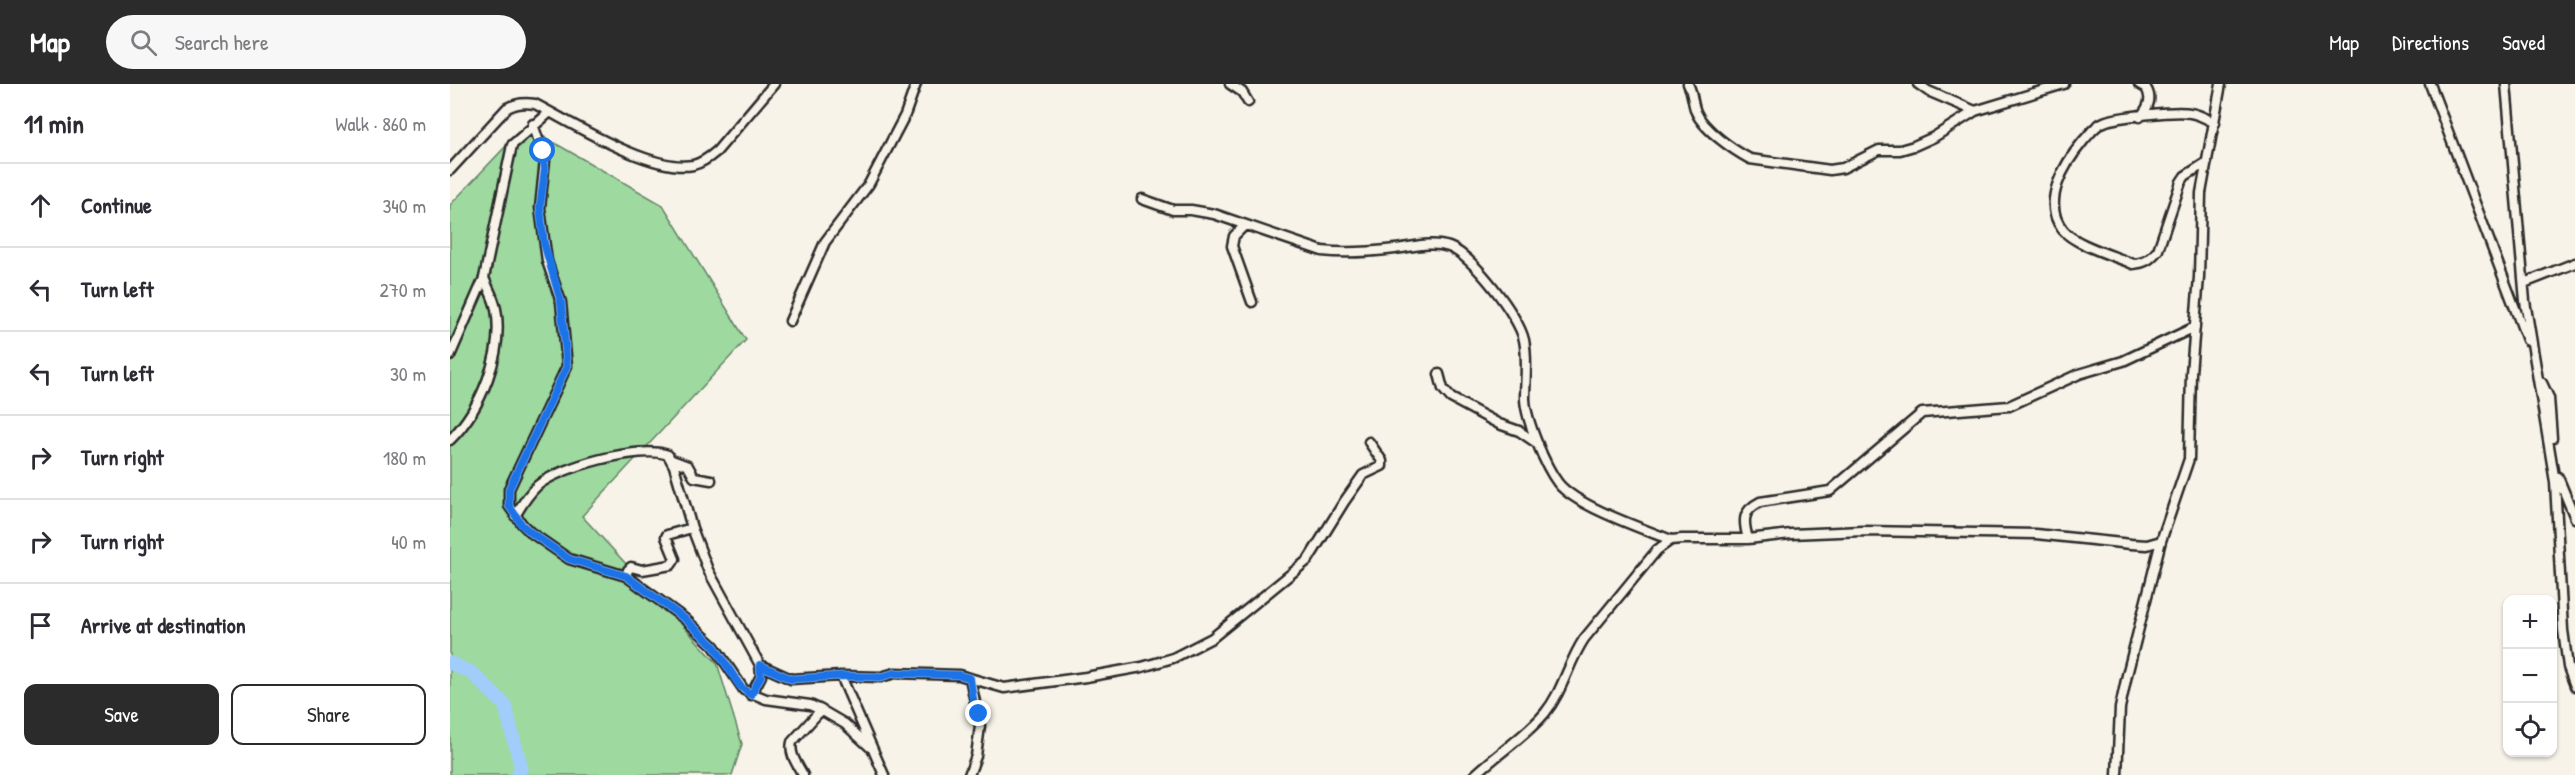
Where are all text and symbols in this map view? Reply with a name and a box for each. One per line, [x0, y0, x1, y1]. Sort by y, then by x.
search box [106, 15, 526, 69]
text: Map [30, 23, 70, 61]
icon: search [127, 26, 160, 59]
text: Search here [175, 27, 269, 57]
text: Map [2329, 28, 2359, 57]
text: Directions [2392, 28, 2469, 57]
text: Saved [2502, 28, 2545, 57]
text: 11 min [24, 106, 84, 141]
text: Walk · 860 m [335, 110, 426, 137]
route start [529, 137, 555, 163]
icon: ahead [24, 189, 57, 222]
text: Continue [81, 190, 152, 220]
text: 340 m [382, 192, 426, 219]
icon: left [24, 273, 57, 306]
text: Turn left [81, 274, 154, 304]
text: 270 m [380, 276, 426, 303]
icon: left [24, 357, 57, 390]
text: Turn left [81, 358, 154, 388]
text: 30 m [390, 360, 426, 387]
icon: right [24, 441, 57, 474]
text: Turn right [81, 442, 164, 472]
text: 180 m [383, 444, 426, 471]
icon: right [24, 525, 57, 558]
text: Turn right [81, 526, 164, 556]
text: 40 m [391, 528, 426, 555]
map controls [2503, 595, 2557, 757]
button: + [2503, 595, 2557, 649]
icon: arrive [24, 609, 57, 642]
text: Arrive at destination [81, 610, 246, 640]
button: − [2503, 649, 2557, 703]
button: Save [24, 684, 219, 745]
button: Share [231, 684, 426, 745]
route end [965, 700, 991, 726]
button: locate [2503, 703, 2557, 757]

